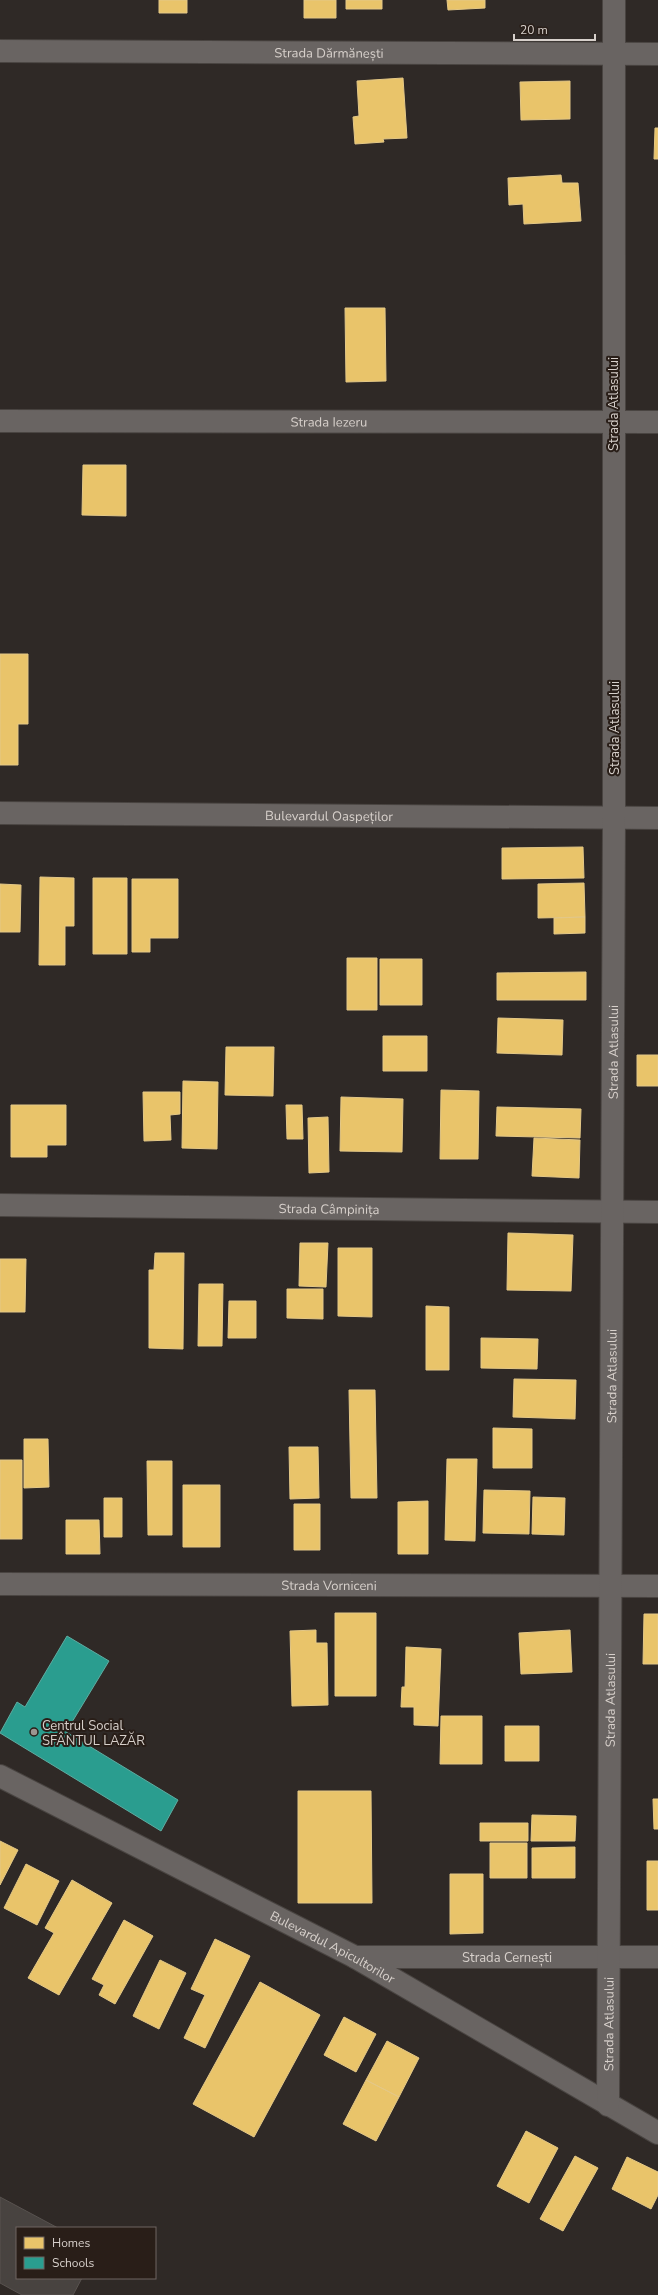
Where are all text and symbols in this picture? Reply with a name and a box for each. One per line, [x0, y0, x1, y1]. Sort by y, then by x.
scale bar [514, 16, 595, 42]
text: 20 m [520, 22, 548, 38]
street label: Strada Dărmănești [274, 44, 384, 63]
street label: Strada Atlasului [605, 357, 623, 451]
street label: Strada Iezeru [291, 413, 367, 432]
street label: Strada Atlasului [606, 681, 624, 775]
street label: Bulevardul Oaspeților [265, 807, 393, 826]
street label: Strada Atlasului [605, 1005, 623, 1099]
street label: Strada Câmpinița [278, 1200, 380, 1219]
street label: Strada Atlasului [603, 1329, 622, 1423]
street label: Strada Vorniceni [281, 1577, 377, 1595]
street label: Strada Atlasului [602, 1653, 620, 1747]
place label: Centrul Social SFÂNTUL LAZĂR [42, 1717, 145, 1750]
marker: Centrul Social SFÂNTUL LAZĂR [29, 1727, 39, 1737]
street label: Bulevardul Apicultorilor [267, 1907, 398, 1988]
street label: Strada Cernești [462, 1949, 552, 1967]
street label: Strada Atlasului [600, 1977, 619, 2071]
legend [16, 2227, 156, 2279]
text: Homes [52, 2235, 90, 2251]
text: Schools [52, 2255, 95, 2271]

